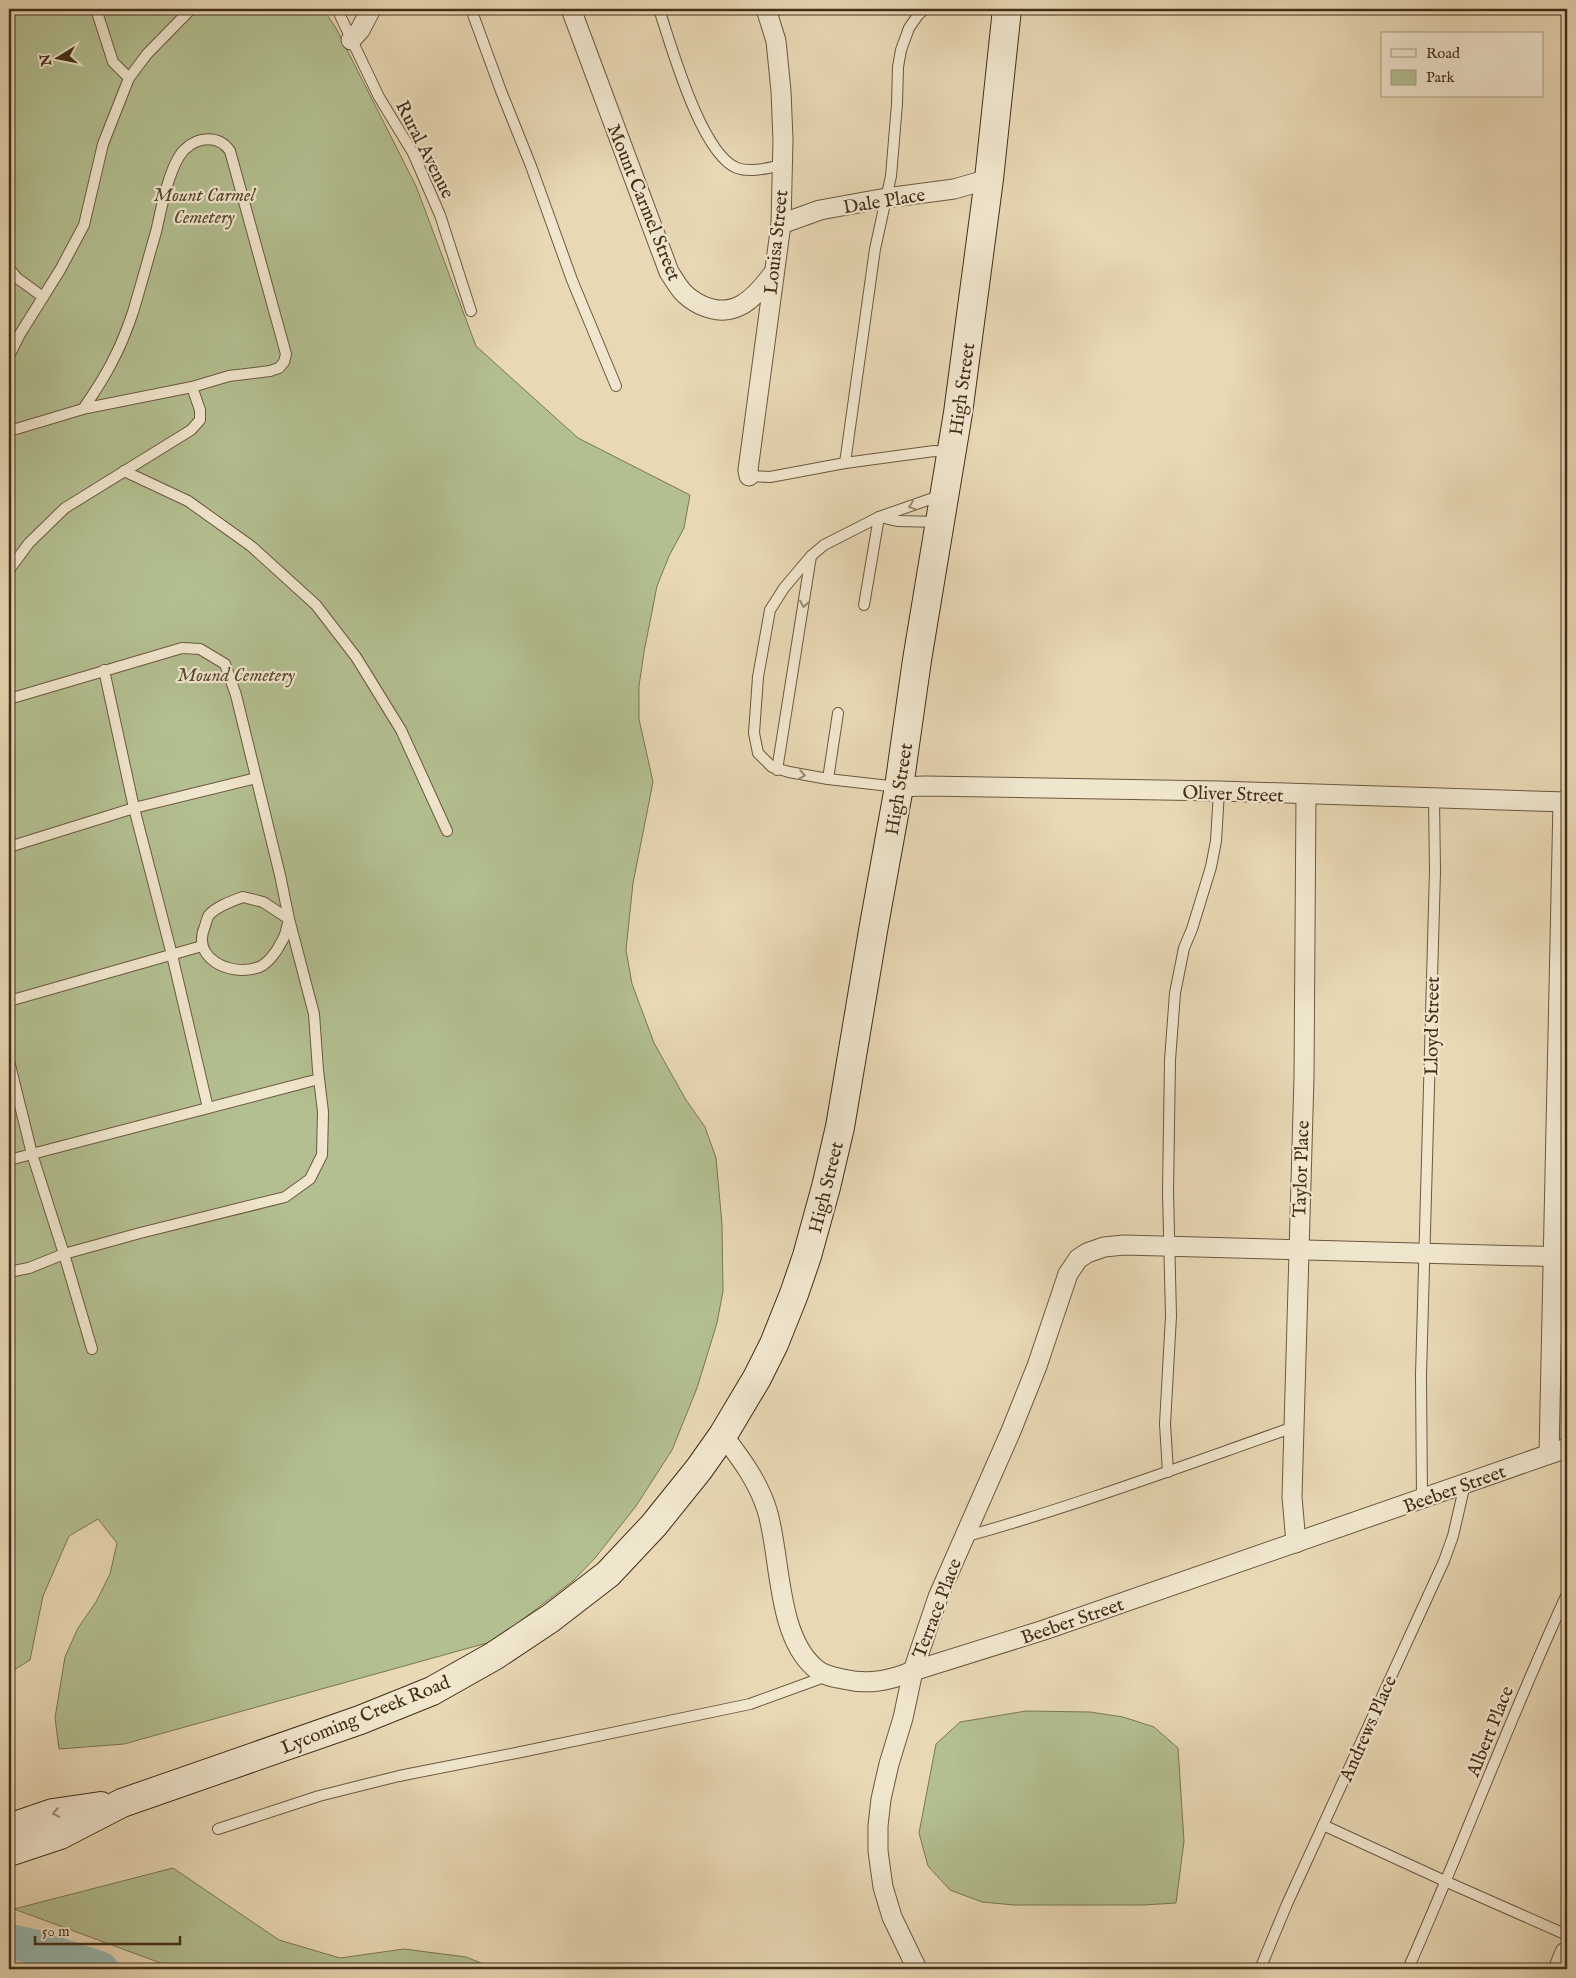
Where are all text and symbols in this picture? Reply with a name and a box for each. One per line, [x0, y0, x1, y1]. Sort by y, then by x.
north arrow [32, 32, 82, 82]
legend [1381, 32, 1544, 98]
text: Road [1426, 44, 1461, 63]
text: N [36, 53, 56, 69]
text: Park [1426, 68, 1456, 87]
street label: Rural Avenue [389, 97, 459, 203]
street label: Mount Carmel Street [601, 121, 686, 285]
park label: Mount Carmel Cemetery [153, 184, 256, 230]
street label: Dale Place [842, 184, 927, 220]
street label: Louisa Street [760, 188, 794, 296]
street label: High Street [945, 341, 981, 437]
one-way arrow [908, 500, 917, 510]
one-way arrow [799, 600, 809, 608]
park label: Mound Cemetery [177, 664, 296, 688]
street label: High Street [881, 741, 919, 837]
one-way arrow [798, 769, 807, 779]
street label: Oliver Street [1182, 781, 1284, 809]
street label: Lloyd Street [1420, 976, 1446, 1076]
street label: Taylor Place [1288, 1120, 1316, 1218]
street label: High Street [804, 1139, 850, 1236]
street label: Beeber Street [1400, 1460, 1510, 1519]
street label: Terrace Place [908, 1555, 968, 1662]
street label: Beeber Street [1018, 1593, 1128, 1651]
street label: Lycoming Creek Road [278, 1671, 455, 1761]
street label: Andrews Place [1334, 1672, 1403, 1786]
street label: Albert Place [1461, 1683, 1520, 1782]
one-way arrow [52, 1807, 61, 1818]
scale bar [35, 1913, 180, 1945]
text: 50 m [42, 1922, 70, 1941]

